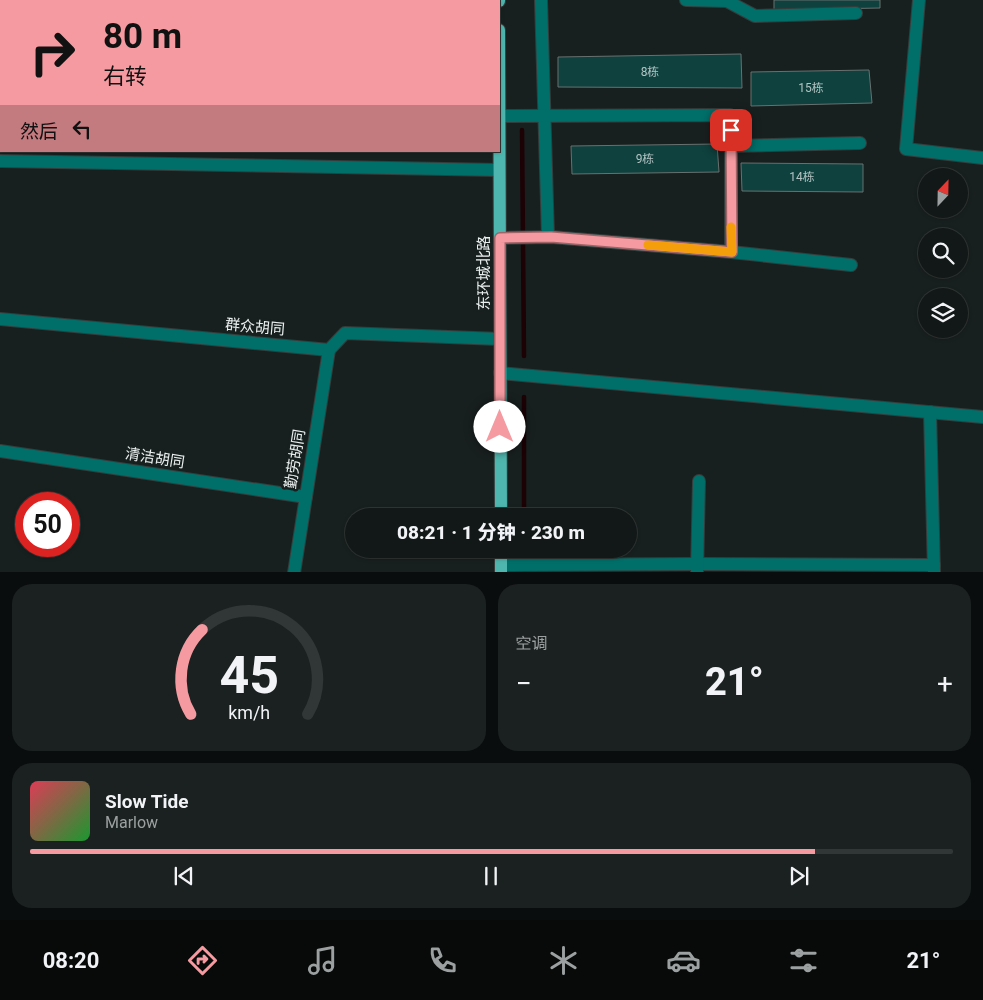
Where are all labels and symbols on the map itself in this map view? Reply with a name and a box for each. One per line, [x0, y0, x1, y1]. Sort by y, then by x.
house number: 8栋 [641, 65, 659, 79]
house number: 15栋 [798, 81, 824, 95]
pin [710, 109, 752, 151]
house number: 9栋 [636, 152, 654, 166]
north arrow [918, 168, 968, 218]
house number: 14栋 [789, 170, 815, 184]
street label: 东环城北路 [475, 235, 493, 311]
street label: 群众胡同 [224, 315, 286, 339]
position arrow [473, 400, 525, 452]
street label: 勤劳胡同 [281, 428, 309, 490]
street label: 清洁胡同 [124, 444, 186, 472]
speed limit sign: 50 [15, 492, 80, 557]

